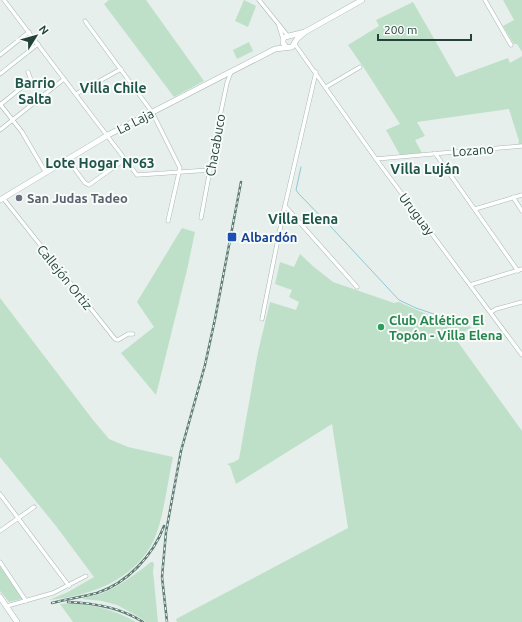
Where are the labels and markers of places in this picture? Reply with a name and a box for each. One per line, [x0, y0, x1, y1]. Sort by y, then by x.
place label: San Judas Tadeo [27, 191, 128, 205]
marker: San Judas Tadeo [14, 193, 24, 203]
place label: Albardón [241, 230, 297, 244]
marker: Albardón [226, 231, 238, 243]
place label: Club Atlético El Topón - Villa Elena [389, 313, 503, 342]
marker: Club Atlético El Topón - Villa Elena [376, 322, 386, 332]

